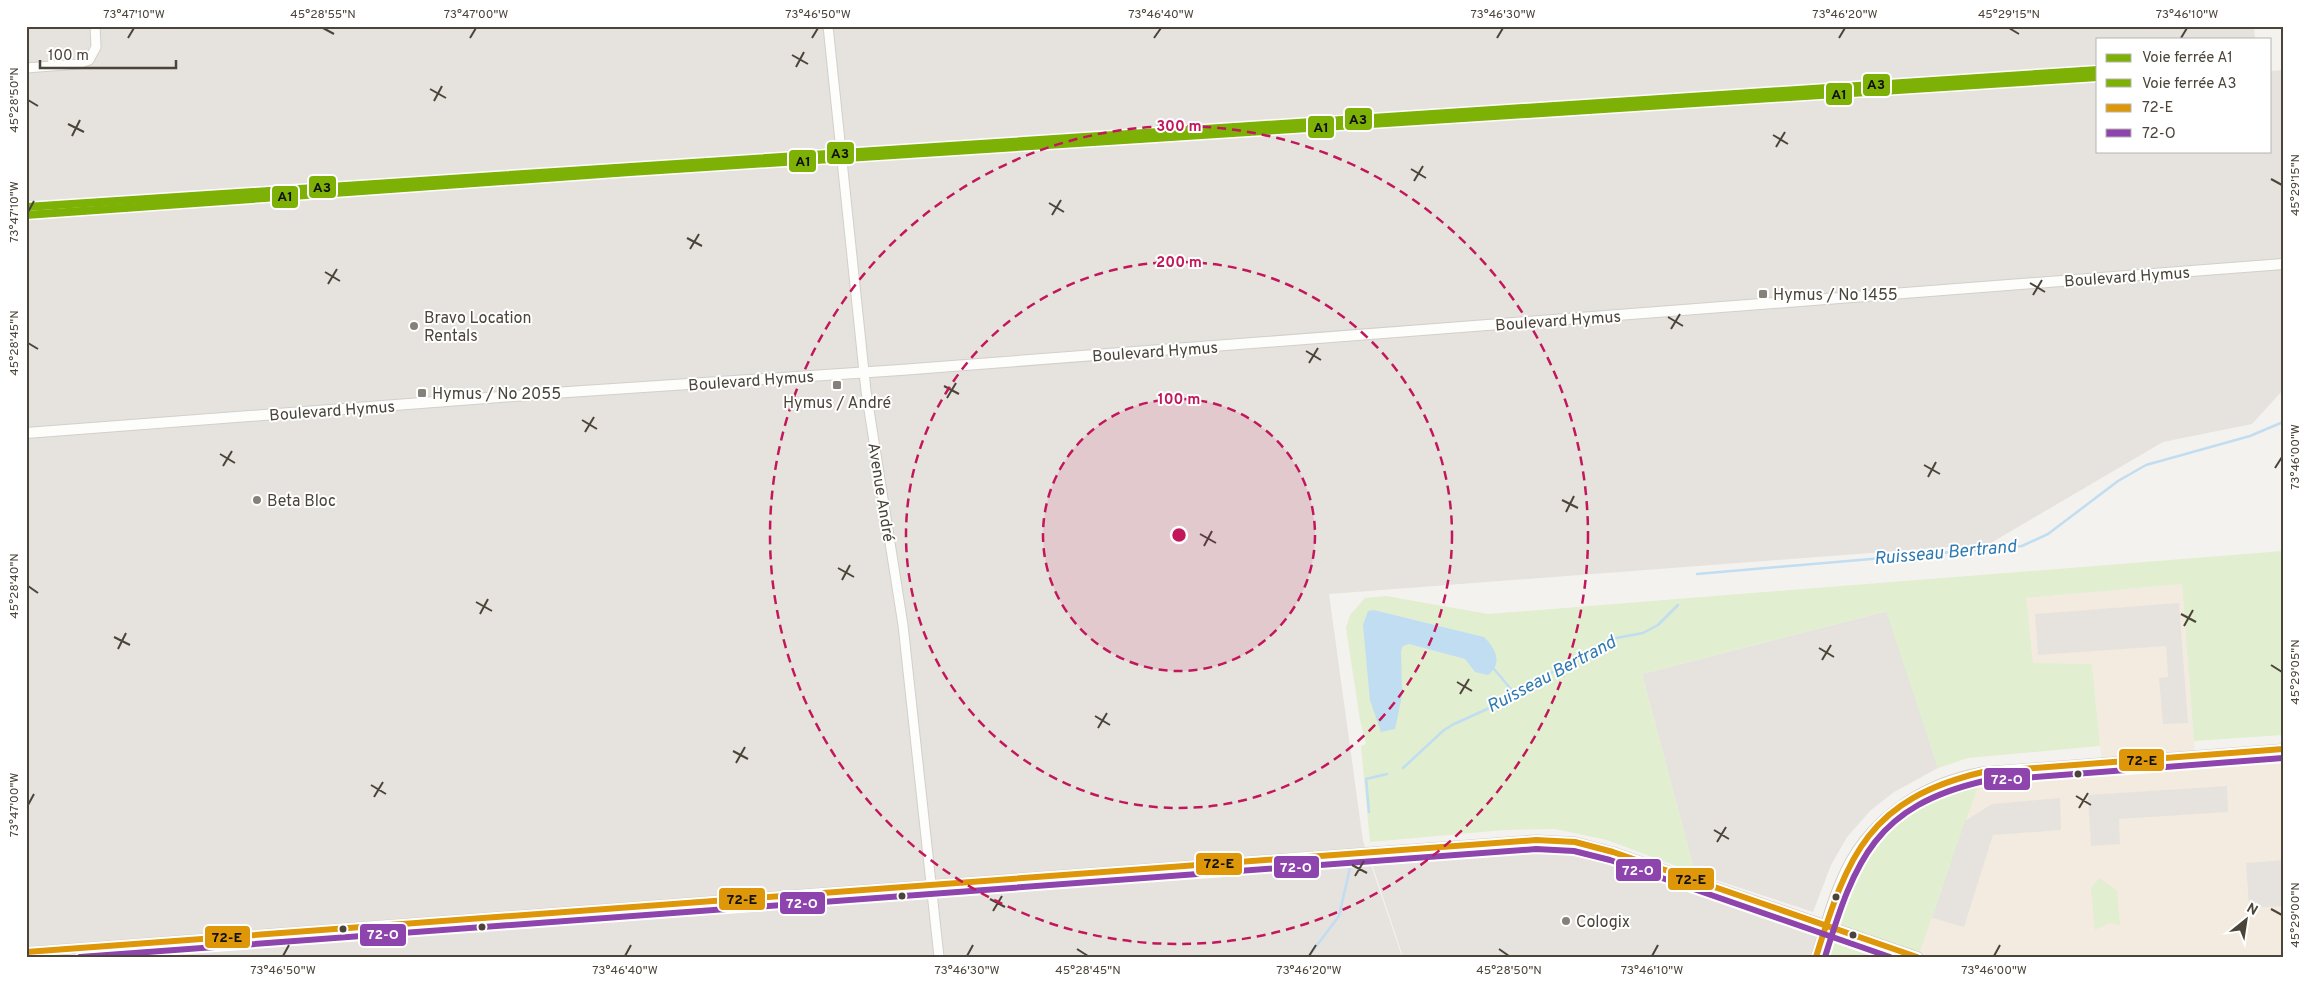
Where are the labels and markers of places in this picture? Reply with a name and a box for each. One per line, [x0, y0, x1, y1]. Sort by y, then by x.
place label: Hymus / No 1455 [1773, 286, 1898, 306]
marker: Hymus / No 1455 [1757, 288, 1769, 300]
place label: Bravo Location Rentals [424, 309, 531, 347]
marker: Bravo Location Rentals [408, 320, 420, 332]
marker: Hymus / André [831, 379, 843, 391]
place label: Hymus / No 2055 [432, 385, 561, 405]
marker: Hymus / No 2055 [416, 387, 428, 399]
place label: Hymus / André [783, 394, 891, 414]
place label: Beta Bloc [267, 492, 336, 512]
marker: Beta Bloc [251, 494, 263, 506]
centre of rings [1170, 526, 1188, 544]
unlabelled marker [2073, 769, 2083, 779]
unlabelled marker [897, 891, 907, 901]
unlabelled marker [1831, 892, 1841, 902]
place label: Cologix [1576, 913, 1630, 933]
marker: Cologix [1560, 915, 1572, 927]
unlabelled marker [477, 922, 487, 932]
unlabelled marker [338, 924, 348, 934]
unlabelled marker [1848, 930, 1858, 940]

